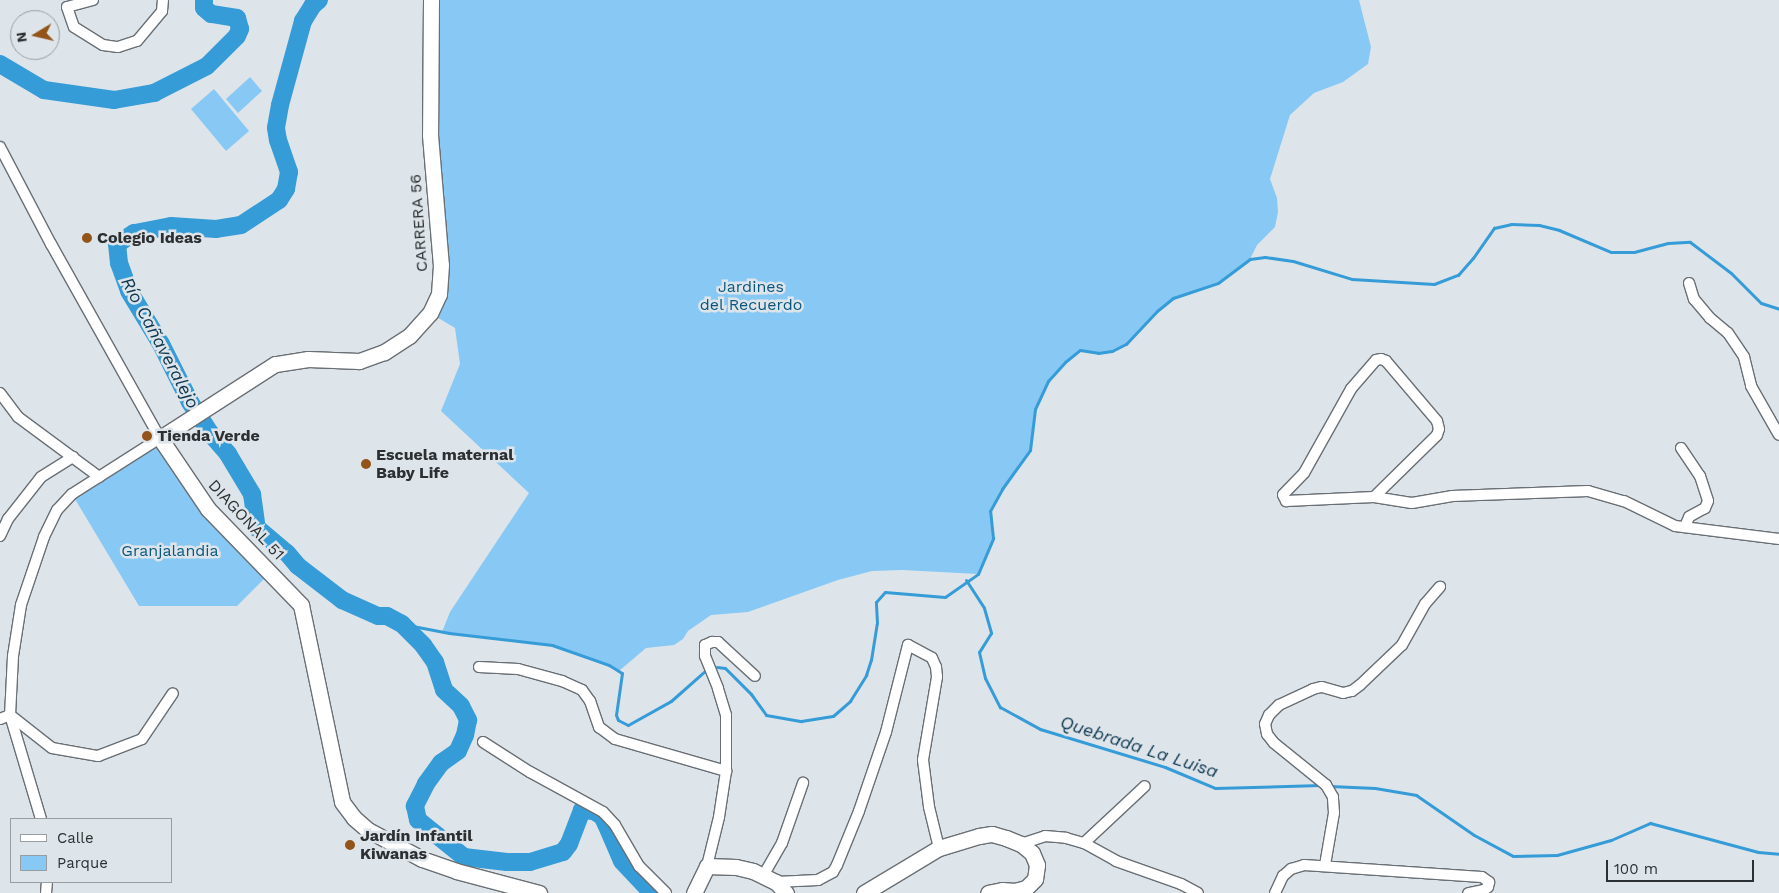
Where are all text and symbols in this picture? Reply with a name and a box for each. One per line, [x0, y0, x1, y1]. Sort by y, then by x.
north arrow [10, 10, 60, 60]
text: N [12, 31, 30, 44]
street label: CARRERA 56 [406, 173, 432, 273]
place label: Colegio Ideas [97, 228, 202, 248]
marker: Colegio Ideas [81, 232, 93, 244]
water label: Río Cañaveralejo [116, 273, 204, 413]
park label: Jardines del Recuerdo [699, 277, 803, 315]
place label: Tienda Verde [157, 426, 260, 446]
marker: Tienda Verde [141, 430, 153, 442]
place label: Escuela maternal Baby Life [376, 445, 514, 483]
marker: Escuela maternal Baby Life [360, 458, 372, 470]
street label: DIAGONAL 51 [204, 476, 288, 564]
park label: Granjalandia [121, 541, 219, 561]
water label: Quebrada La Luisa [1057, 711, 1221, 783]
legend [10, 818, 172, 883]
place label: Jardín Infantil Kiwanas [360, 826, 472, 864]
text: Calle [57, 829, 94, 847]
marker: Jardín Infantil Kiwanas [344, 839, 356, 851]
scale bar [1609, 850, 1756, 882]
text: Parque [57, 854, 108, 872]
text: 100 m [1614, 860, 1658, 878]

